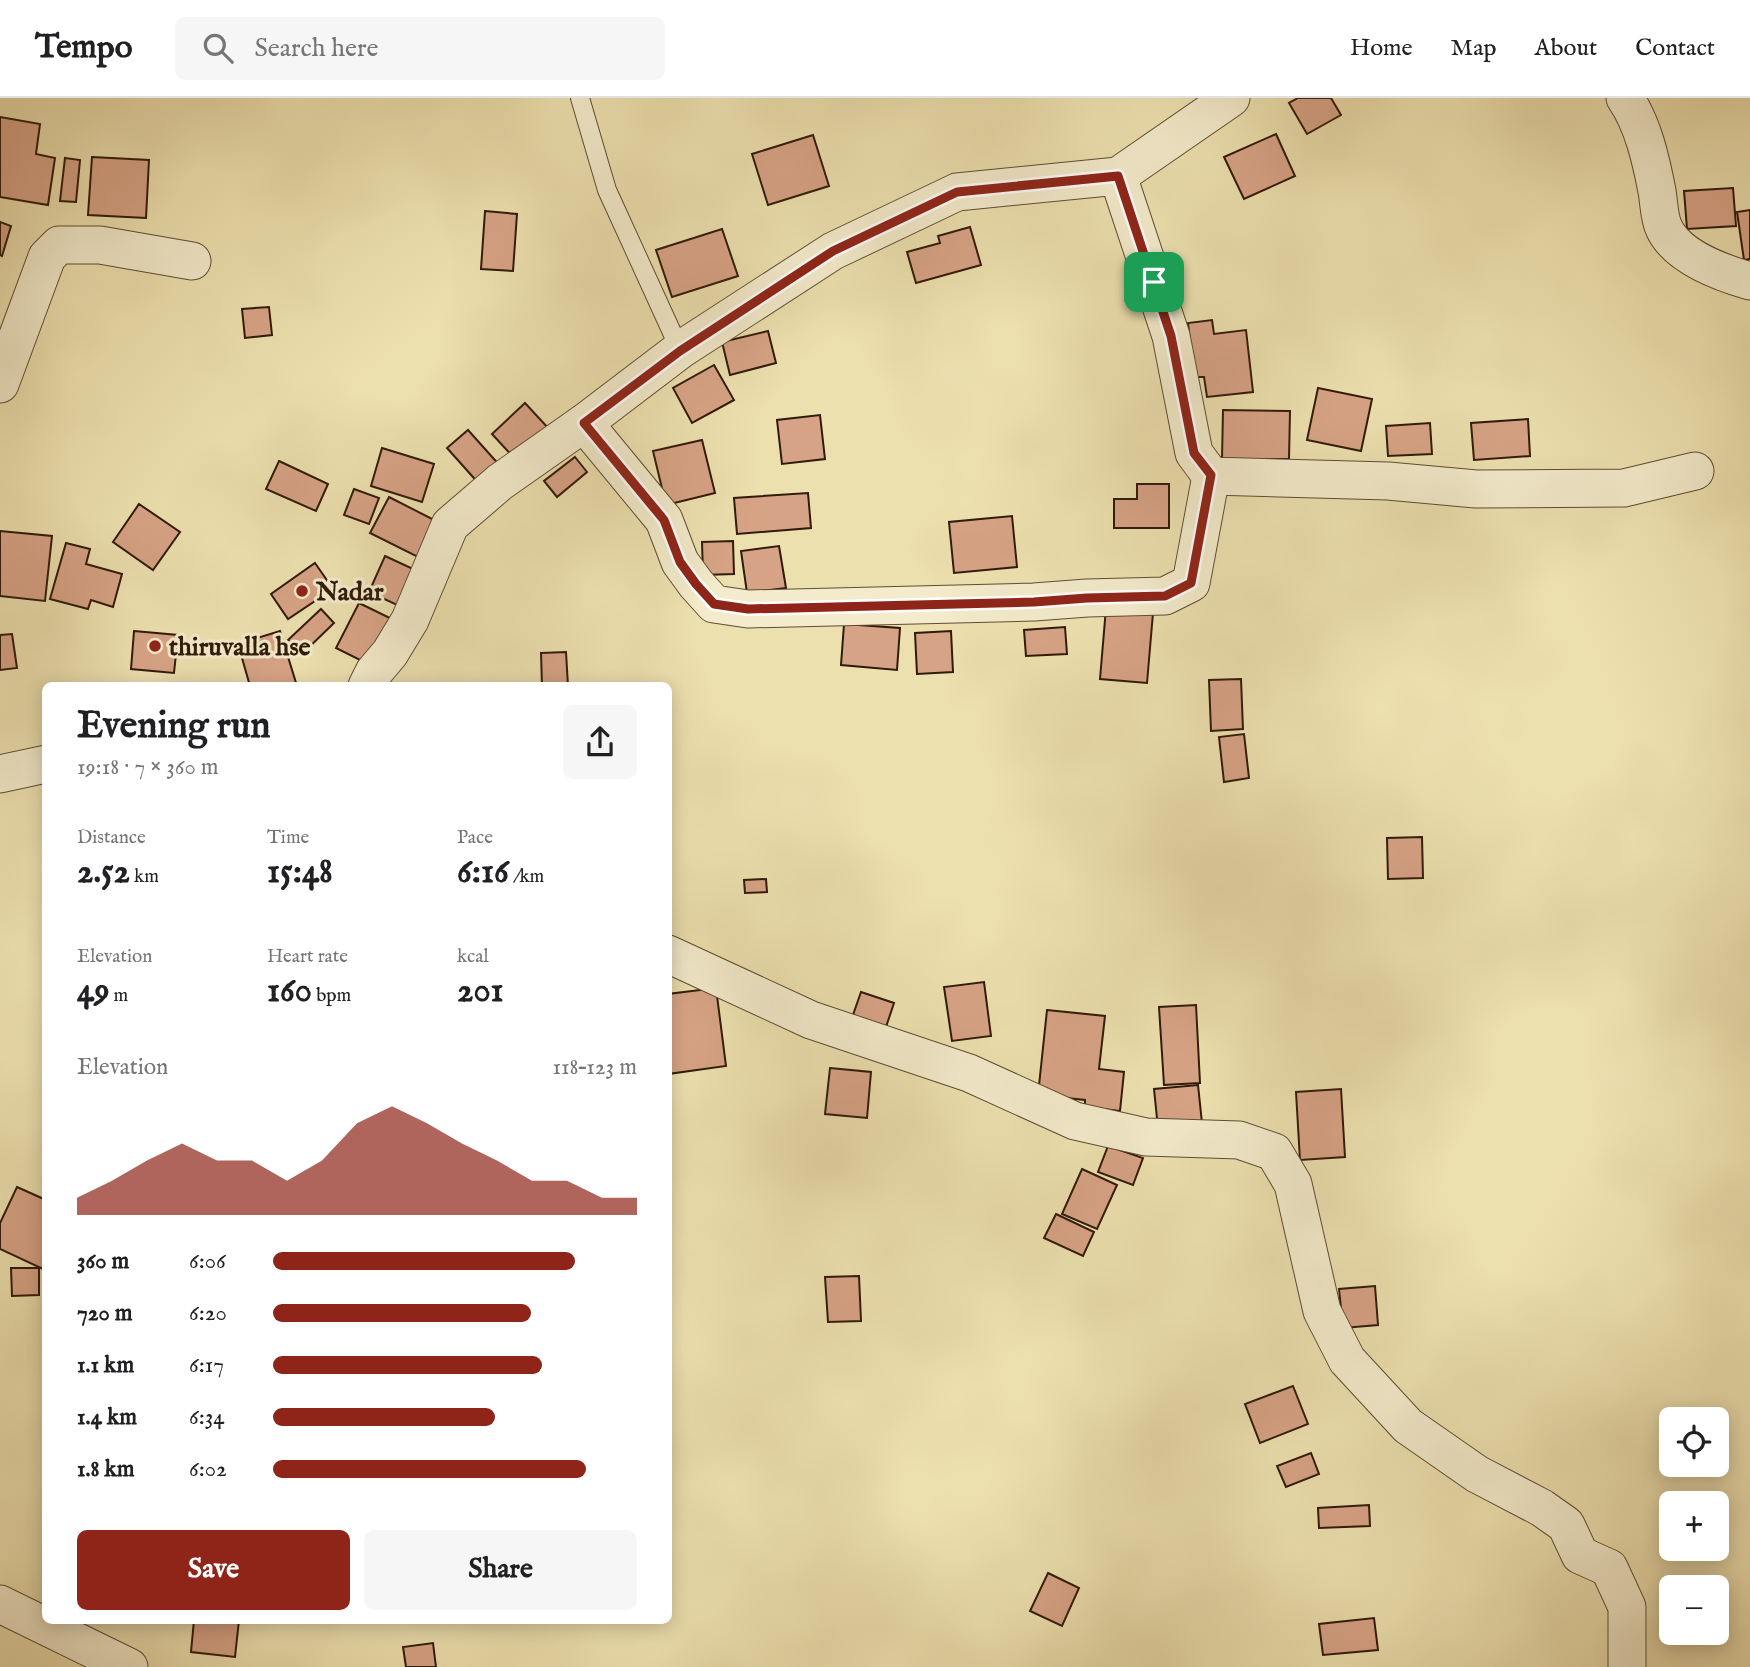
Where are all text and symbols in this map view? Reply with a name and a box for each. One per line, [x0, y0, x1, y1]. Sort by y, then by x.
search box [175, 17, 665, 80]
text: Tempo [35, 27, 133, 69]
icon: search [199, 29, 237, 67]
text: Search here [255, 32, 378, 65]
text: Home [1350, 33, 1413, 64]
text: Map [1451, 33, 1497, 64]
text: About [1535, 33, 1597, 64]
text: Contact [1635, 33, 1715, 64]
pin [1124, 252, 1184, 312]
icon: arrive [1135, 263, 1173, 301]
place label: Nadar [315, 576, 384, 609]
marker: Nadar [294, 583, 310, 599]
place label: thiruvalla hse [169, 631, 311, 664]
marker: thiruvalla hse [147, 638, 163, 654]
text: Evening run [77, 703, 271, 751]
button: share [563, 705, 637, 779]
text: 19:18 · 7 × 360 m [77, 753, 219, 782]
text: Distance [77, 826, 146, 850]
text: Time [267, 826, 309, 850]
text: Pace [457, 826, 493, 850]
text: 2.52 [77, 850, 130, 895]
text: 15:48 [267, 850, 333, 895]
text: 6:16 [457, 850, 509, 895]
text: km [130, 865, 159, 889]
text: /km [509, 865, 544, 889]
text: Elevation [77, 945, 152, 969]
text: Heart rate [267, 945, 348, 969]
text: kcal [457, 945, 489, 969]
text: 49 [77, 969, 109, 1014]
text: 160 [267, 969, 312, 1014]
text: 201 [457, 969, 503, 1014]
text: m [109, 984, 128, 1008]
text: bpm [312, 984, 351, 1008]
text: Elevation [77, 1053, 168, 1082]
text: 118–123 m [552, 1053, 637, 1082]
text: 360 m [77, 1247, 129, 1276]
text: 6:06 [189, 1247, 226, 1276]
text: 720 m [77, 1299, 133, 1328]
text: 6:20 [189, 1299, 227, 1328]
text: 1.1 km [77, 1351, 134, 1380]
text: 6:17 [189, 1351, 224, 1380]
text: 1.4 km [77, 1403, 137, 1432]
text: 6:34 [189, 1403, 225, 1432]
map controls [1659, 1407, 1729, 1645]
button: locate [1659, 1407, 1729, 1477]
text: 1.8 km [77, 1455, 135, 1484]
text: 6:02 [189, 1455, 227, 1484]
button: + [1659, 1491, 1729, 1561]
button: Save [77, 1530, 350, 1610]
button: Share [364, 1530, 637, 1610]
button: − [1659, 1575, 1729, 1645]

